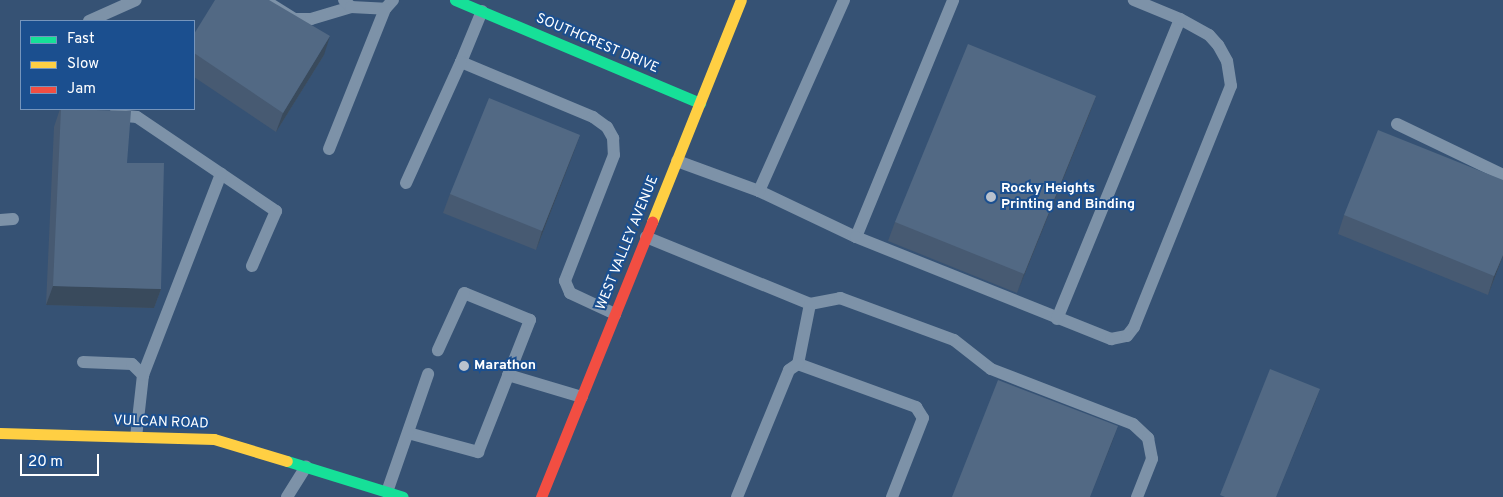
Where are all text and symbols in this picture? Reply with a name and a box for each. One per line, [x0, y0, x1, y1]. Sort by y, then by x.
street label: SOUTHCREST DRIVE [533, 10, 661, 78]
legend [20, 20, 195, 110]
text: Fast [67, 30, 95, 49]
text: Slow [67, 55, 99, 74]
text: Jam [67, 80, 96, 99]
street label: WEST VALLEY AVENUE [593, 172, 663, 314]
place label: Rocky Heights Printing and Binding [1001, 181, 1135, 213]
marker: Rocky Heights Printing and Binding [985, 191, 997, 203]
place label: Marathon [474, 358, 536, 374]
marker: Marathon [458, 360, 470, 372]
street label: VULCAN ROAD [113, 413, 209, 433]
scale bar [22, 444, 101, 476]
text: 20 m [28, 453, 63, 472]

